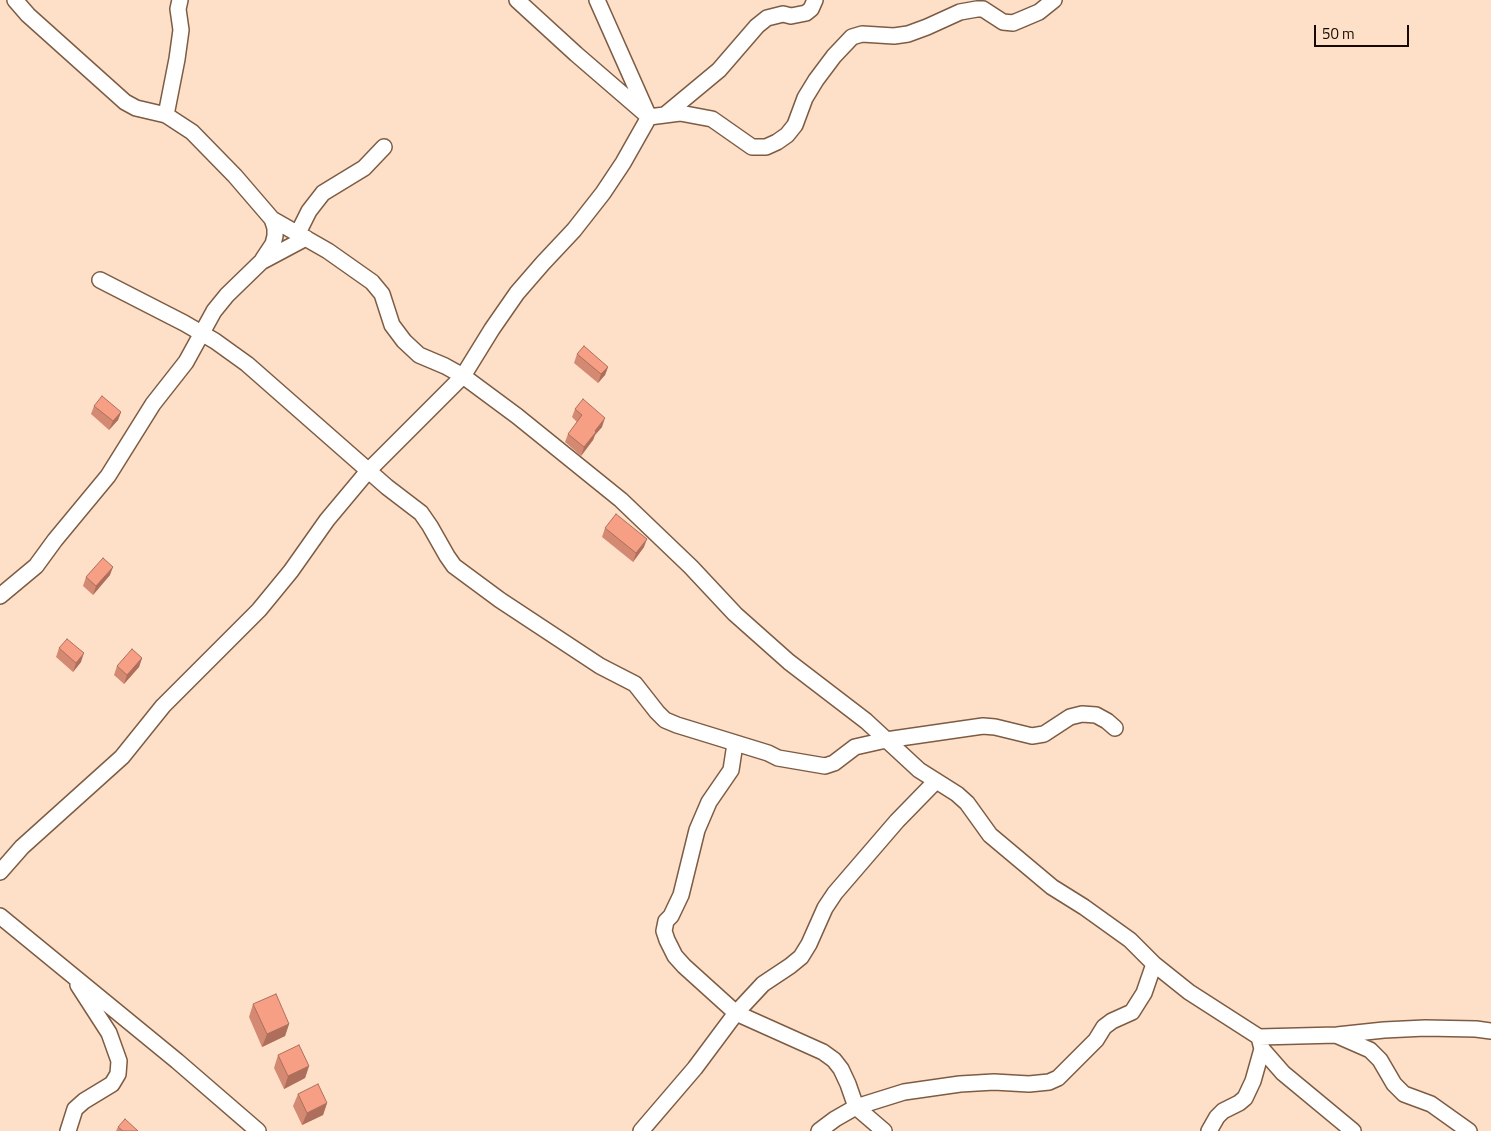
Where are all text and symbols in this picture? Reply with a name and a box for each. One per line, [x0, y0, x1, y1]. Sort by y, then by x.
scale bar [1316, 15, 1411, 47]
text: 50 m [1322, 22, 1355, 45]

